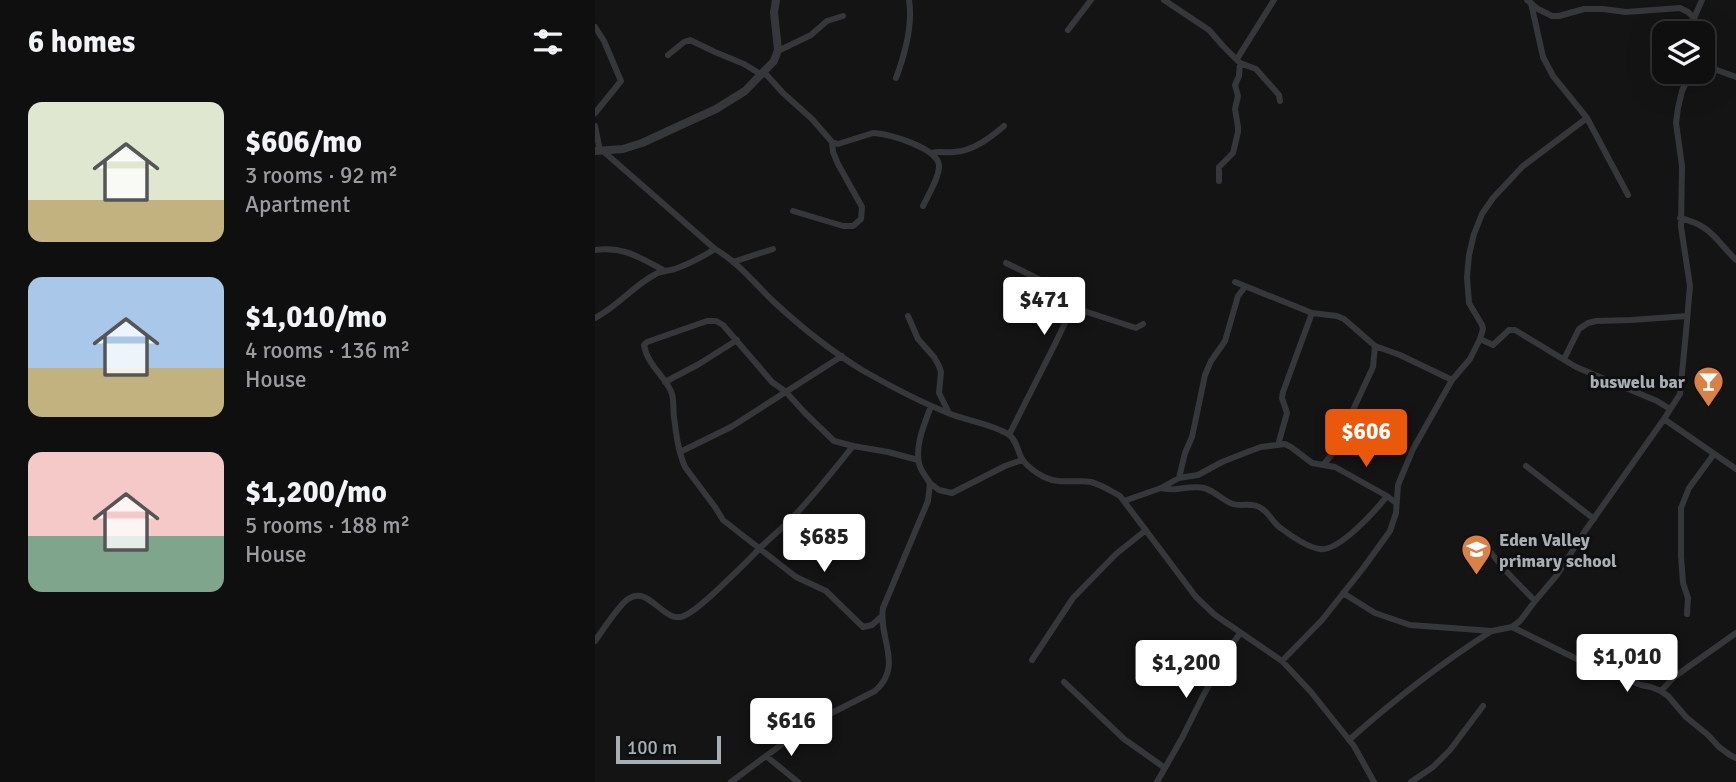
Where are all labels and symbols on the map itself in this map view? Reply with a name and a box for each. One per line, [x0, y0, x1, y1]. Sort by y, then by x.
pin: $471 [1003, 278, 1085, 337]
bar icon: buswelu bar [1691, 365, 1725, 409]
place label: buswelu bar [1590, 371, 1686, 393]
pin: $606 [1325, 410, 1407, 469]
pin: $685 [783, 514, 865, 574]
place label: Eden Valley primary school [1499, 529, 1617, 572]
school or university icon: Eden Valley primary school [1459, 533, 1493, 577]
pin: $1,010 [1570, 634, 1684, 694]
pin: $1,200 [1129, 640, 1243, 700]
pin: $616 [750, 698, 832, 758]
scale bar [616, 733, 721, 765]

